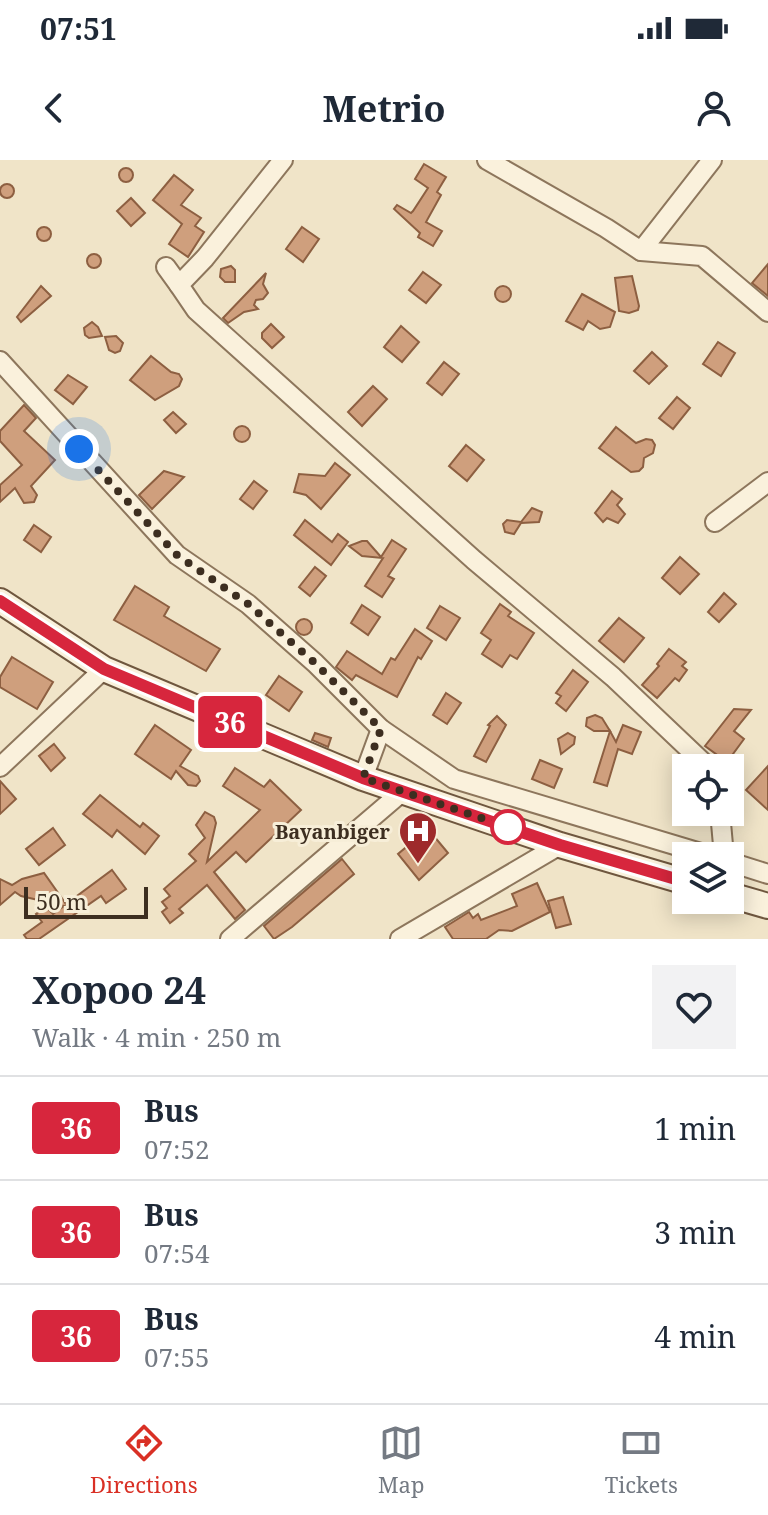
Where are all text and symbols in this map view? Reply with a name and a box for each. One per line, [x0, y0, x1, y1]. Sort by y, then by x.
text: 07:51 [40, 8, 117, 49]
text: Metrio [322, 84, 446, 133]
icon: back [32, 86, 76, 130]
icon: person [692, 86, 736, 130]
your location [59, 429, 99, 469]
line badge: 36 [194, 696, 266, 748]
text: 36 [214, 703, 246, 741]
map controls [672, 754, 744, 914]
button: locate [672, 754, 744, 826]
hospital icon: Bayanbiger [397, 810, 439, 865]
unlabelled marker [491, 810, 525, 844]
place label: Bayanbiger [275, 818, 391, 845]
button: layers [672, 842, 744, 914]
scale bar [24, 883, 148, 919]
text: 50 m [36, 886, 87, 916]
text: Хороо 24 [32, 963, 206, 1015]
button: heart [652, 965, 736, 1049]
text: Walk · 4 min · 250 m [32, 1019, 281, 1055]
text: Bus [144, 1090, 199, 1131]
text: 1 min [654, 1108, 736, 1149]
text: 36 [60, 1109, 92, 1147]
text: 07:52 [144, 1131, 210, 1167]
text: Bus [144, 1194, 199, 1235]
text: 3 min [654, 1212, 736, 1253]
text: 36 [60, 1213, 92, 1251]
text: 07:54 [144, 1235, 210, 1271]
text: Bus [144, 1298, 199, 1339]
text: 4 min [654, 1316, 736, 1357]
text: 36 [60, 1317, 92, 1355]
text: 07:55 [144, 1339, 210, 1375]
tab: Directions [90, 1421, 198, 1499]
tab: Map [378, 1421, 424, 1499]
tab: Tickets [605, 1421, 678, 1499]

